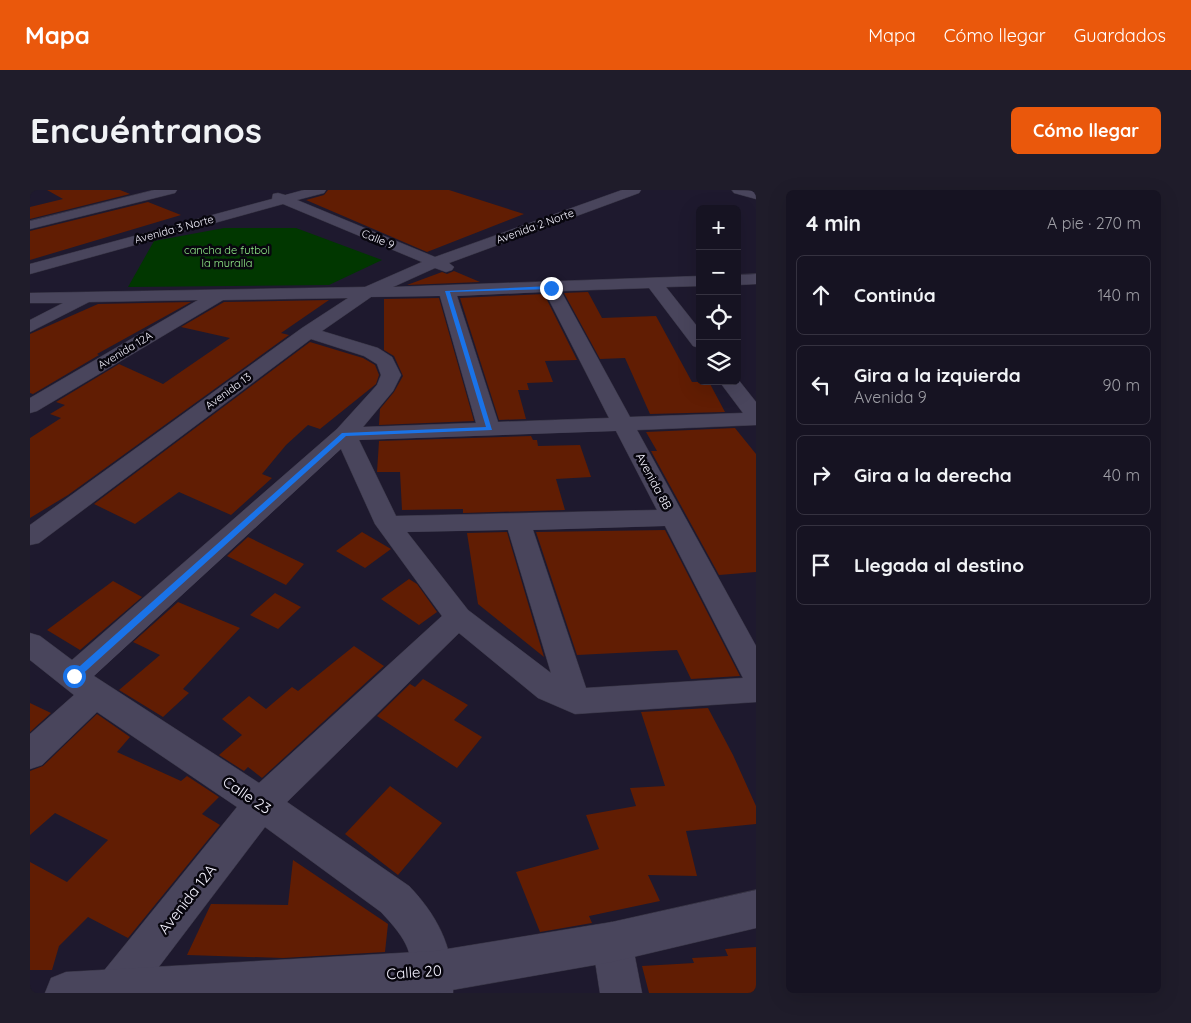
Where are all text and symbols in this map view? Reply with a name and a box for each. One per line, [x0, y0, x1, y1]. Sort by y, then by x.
text: Mapa [25, 20, 90, 50]
text: Mapa [868, 24, 916, 47]
text: Cómo llegar [944, 24, 1046, 47]
text: Guardados [1074, 24, 1166, 47]
button: Cómo llegar [1011, 107, 1161, 154]
text: Encuéntranos [30, 108, 262, 152]
street label: Avenida 2 Norte [494, 205, 576, 247]
map controls [696, 205, 741, 385]
button: + [696, 205, 741, 250]
text: 4 min [806, 210, 861, 236]
street label: Avenida 3 Norte [133, 212, 215, 246]
text: A pie · 270 m [1047, 213, 1141, 233]
street label: Calle 9 [360, 226, 396, 252]
park label: cancha de futbol la muralla [184, 243, 270, 270]
button: − [696, 250, 741, 295]
route end [540, 277, 563, 300]
icon: ahead [807, 281, 835, 309]
text: Continúa [854, 283, 936, 307]
text: 140 m [1097, 285, 1140, 305]
button: locate [696, 295, 741, 340]
street label: Avenida 12A [95, 328, 155, 372]
button: layers [696, 340, 741, 385]
text: Gira a la izquierda [854, 363, 1021, 387]
street label: Avenida 13 [202, 369, 254, 412]
icon: left [807, 371, 835, 399]
text: 90 m [1103, 375, 1140, 395]
text: Avenida 9 [854, 387, 927, 407]
street label: Avenida 8B [633, 450, 675, 512]
icon: right [807, 461, 835, 489]
text: Gira a la derecha [854, 463, 1012, 487]
text: 40 m [1103, 465, 1140, 485]
icon: arrive [807, 551, 835, 579]
text: Llegada al destino [854, 553, 1024, 577]
route start [63, 665, 86, 688]
street label: Calle 23 [219, 772, 275, 818]
street label: Avenida 12A [154, 860, 220, 938]
street label: Calle 20 [386, 961, 442, 983]

